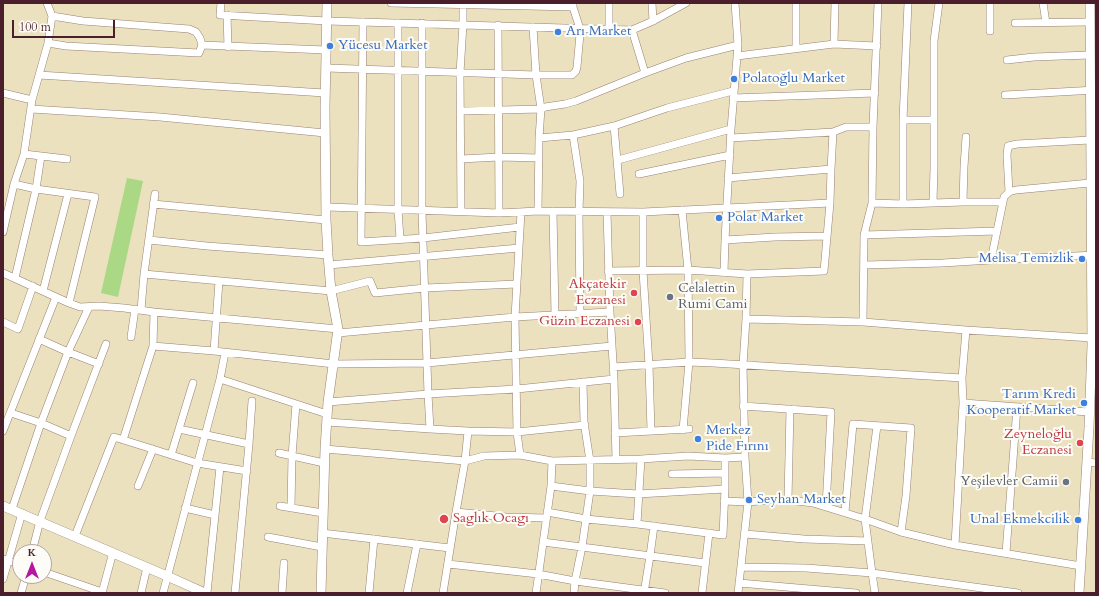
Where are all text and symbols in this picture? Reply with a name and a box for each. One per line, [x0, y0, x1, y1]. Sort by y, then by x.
scale bar [14, 12, 117, 38]
text: 100 m [19, 19, 51, 35]
place label: Arı Market [566, 24, 631, 40]
marker: Arı Market [553, 27, 563, 37]
place label: Yücesu Market [338, 38, 428, 54]
marker: Yücesu Market [325, 41, 335, 51]
place label: Polatoğlu Market [742, 71, 845, 87]
marker: Polatoğlu Market [729, 74, 739, 84]
place label: Polat Market [727, 210, 803, 226]
marker: Polat Market [714, 213, 724, 223]
place label: Melisa Temizlik [979, 251, 1074, 267]
marker: Melisa Temizlik [1077, 254, 1087, 264]
place label: Akçatekir Eczanesi [569, 277, 626, 310]
place label: Celalettin Rumi Cami [678, 281, 747, 314]
marker: Akçatekir Eczanesi [629, 288, 639, 298]
marker: Celalettin Rumi Cami [665, 292, 675, 302]
place label: Güzin Eczanesi [539, 314, 630, 330]
marker: Güzin Eczanesi [633, 317, 643, 327]
place label: Tarım Kredi Kooperatif Market [966, 387, 1076, 420]
marker: Tarım Kredi Kooperatif Market [1079, 398, 1089, 408]
place label: Merkez Pide Fırını [706, 423, 769, 456]
place label: Zeyneloğlu Eczanesi [1004, 427, 1072, 460]
marker: Merkez Pide Fırını [693, 434, 703, 444]
marker: Zeyneloğlu Eczanesi [1075, 438, 1085, 448]
place label: Yeşilevler Camii [960, 474, 1058, 490]
marker: Yeşilevler Camii [1061, 477, 1071, 487]
place label: Seyhan Market [757, 492, 846, 508]
marker: Seyhan Market [744, 495, 754, 505]
place label: Saglık Ocagı [453, 511, 529, 527]
place label: Unal Ekmekcilik [970, 512, 1070, 528]
marker: Saglık Ocagı [438, 513, 450, 525]
marker: Unal Ekmekcilik [1073, 515, 1083, 525]
north arrow [12, 544, 52, 584]
text: K [28, 545, 36, 560]

